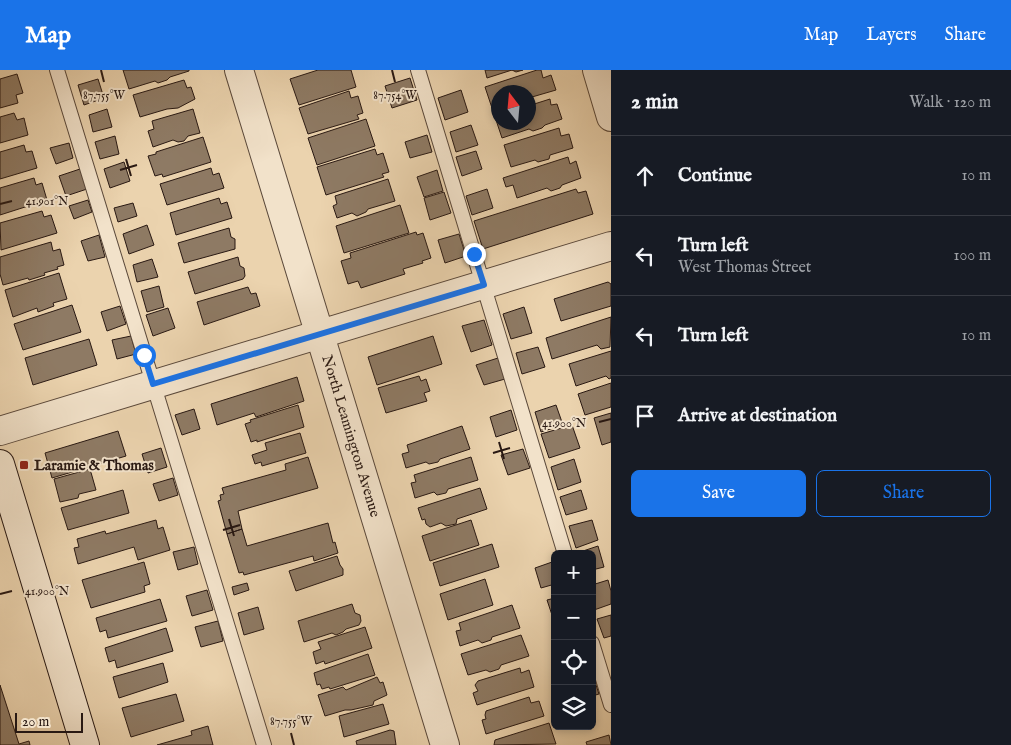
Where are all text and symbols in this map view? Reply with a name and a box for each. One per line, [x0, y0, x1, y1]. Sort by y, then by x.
text: Map [25, 20, 71, 51]
text: Map [804, 24, 838, 47]
text: Layers [866, 24, 917, 47]
text: Share [945, 24, 986, 47]
north arrow [491, 85, 536, 130]
text: 87.755°W [83, 88, 125, 103]
text: 87.754°W [373, 88, 417, 103]
text: 2 min [631, 89, 678, 116]
text: Walk · 120 m [909, 93, 991, 113]
icon: ahead [631, 162, 659, 190]
text: Continue [678, 164, 752, 188]
text: 10 m [961, 166, 991, 186]
text: 41.901°N [26, 194, 69, 209]
text: Turn left [678, 234, 749, 258]
icon: left [631, 242, 659, 270]
route end [463, 243, 486, 266]
text: 100 m [954, 246, 991, 266]
text: West Thomas Street [678, 258, 811, 278]
icon: left [631, 322, 659, 350]
text: Turn left [678, 324, 749, 348]
text: 10 m [961, 326, 991, 346]
route start [133, 344, 156, 367]
street label: North Leamington Avenue [317, 353, 385, 520]
icon: arrive [631, 402, 659, 430]
text: Arrive at destination [678, 404, 837, 428]
text: 41.900°N [542, 416, 587, 431]
place label: Laramie & Thomas [34, 456, 154, 475]
marker: Laramie & Thomas [18, 459, 30, 471]
button: Save [631, 470, 806, 517]
button: Share [816, 470, 991, 517]
map controls [551, 550, 596, 730]
button: + [551, 550, 596, 595]
text: 41.900°N [25, 584, 70, 599]
button: − [551, 595, 596, 640]
button: locate [551, 640, 596, 685]
button: layers [551, 685, 596, 730]
scale bar [15, 710, 82, 733]
text: 20 m [22, 713, 49, 731]
text: 87.755°W [270, 714, 312, 729]

